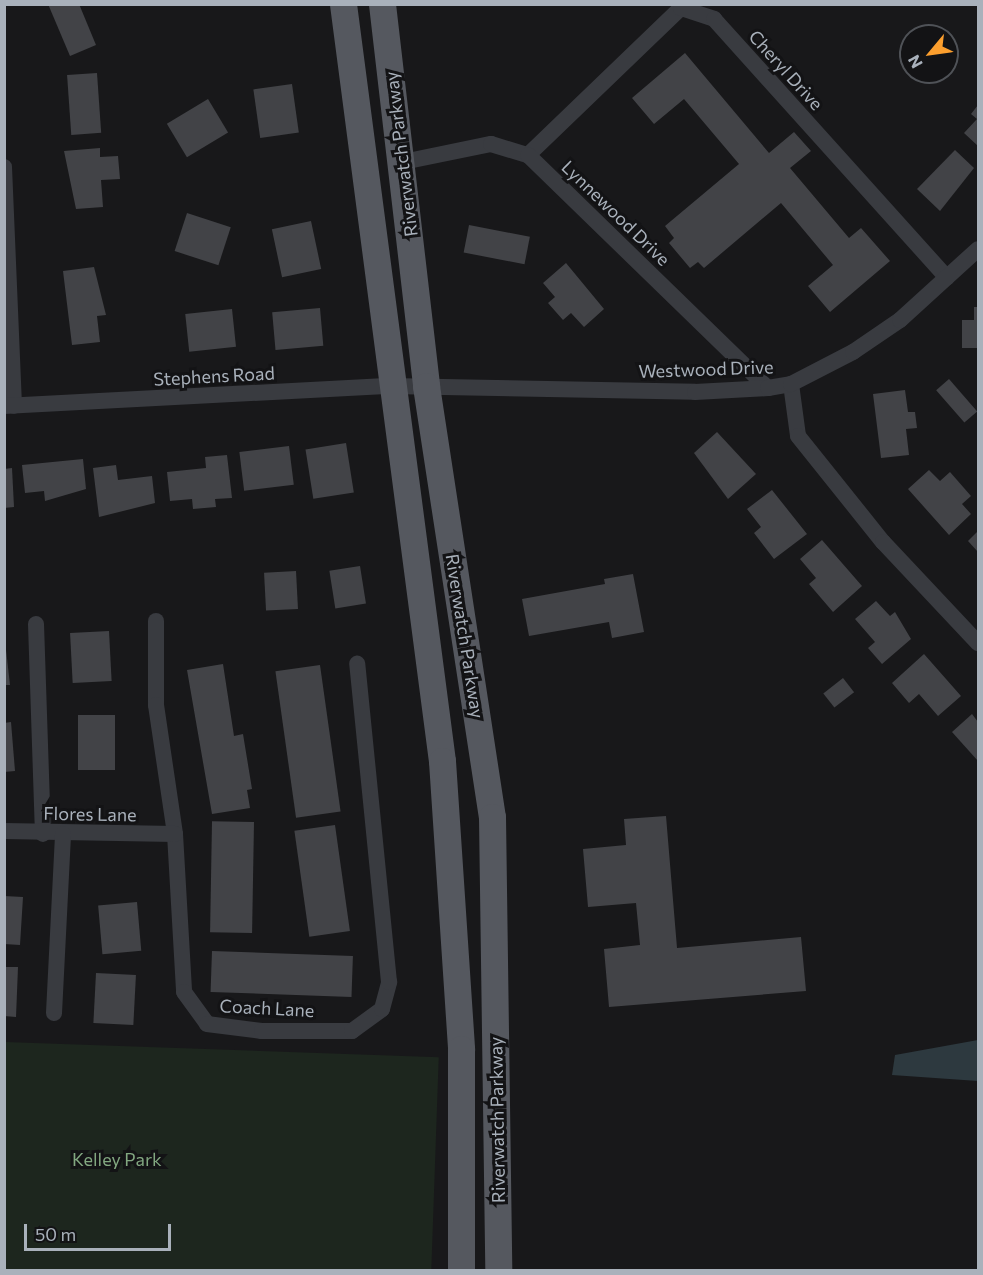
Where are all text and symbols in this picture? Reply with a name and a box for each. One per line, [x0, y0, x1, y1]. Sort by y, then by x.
north arrow [899, 24, 959, 84]
street label: Cheryl Drive [744, 26, 828, 114]
text: N [903, 52, 926, 72]
street label: Riverwatch Parkway [380, 70, 422, 238]
street label: Lynnewood Drive [557, 156, 675, 270]
street label: Westwood Drive [638, 356, 774, 382]
street label: Stephens Road [153, 362, 275, 390]
street label: Riverwatch Parkway [441, 552, 489, 720]
street label: Flores Lane [43, 802, 137, 826]
street label: Coach Lane [219, 995, 315, 1021]
street label: Riverwatch Parkway [485, 1037, 509, 1203]
park label: Kelley Park [72, 1148, 162, 1170]
scale bar [27, 1212, 174, 1250]
text: 50 m [35, 1223, 76, 1245]

